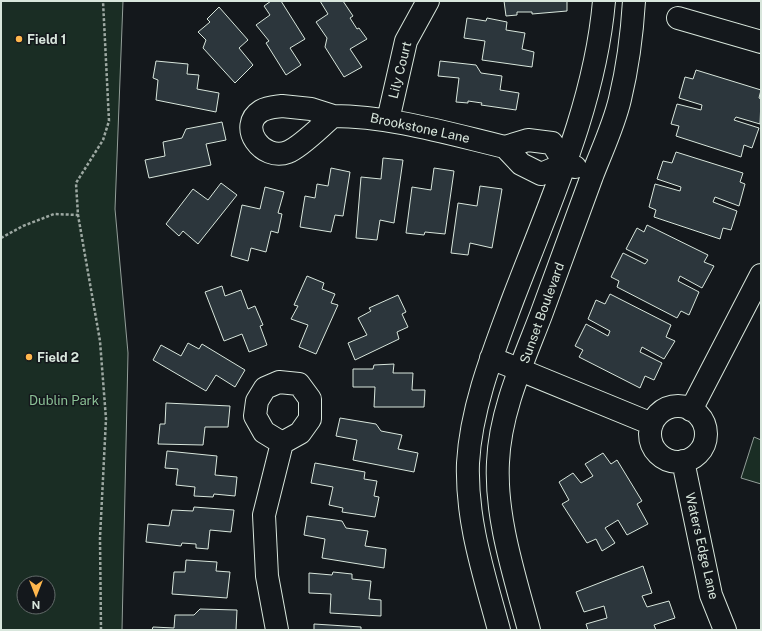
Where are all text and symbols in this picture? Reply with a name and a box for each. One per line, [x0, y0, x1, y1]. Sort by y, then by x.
place label: Field 1 [27, 32, 66, 47]
marker: Field 1 [14, 34, 24, 44]
street label: Lily Court [386, 40, 414, 100]
street label: Brookstone Lane [369, 110, 471, 146]
street label: Sunset Boulevard [517, 260, 567, 366]
place label: Field 2 [37, 350, 79, 365]
marker: Field 2 [24, 352, 34, 362]
park label: Dublin Park [29, 393, 99, 408]
street label: Waters Edge Lane [682, 491, 722, 601]
north arrow [16, 575, 56, 615]
text: N [32, 599, 40, 611]

